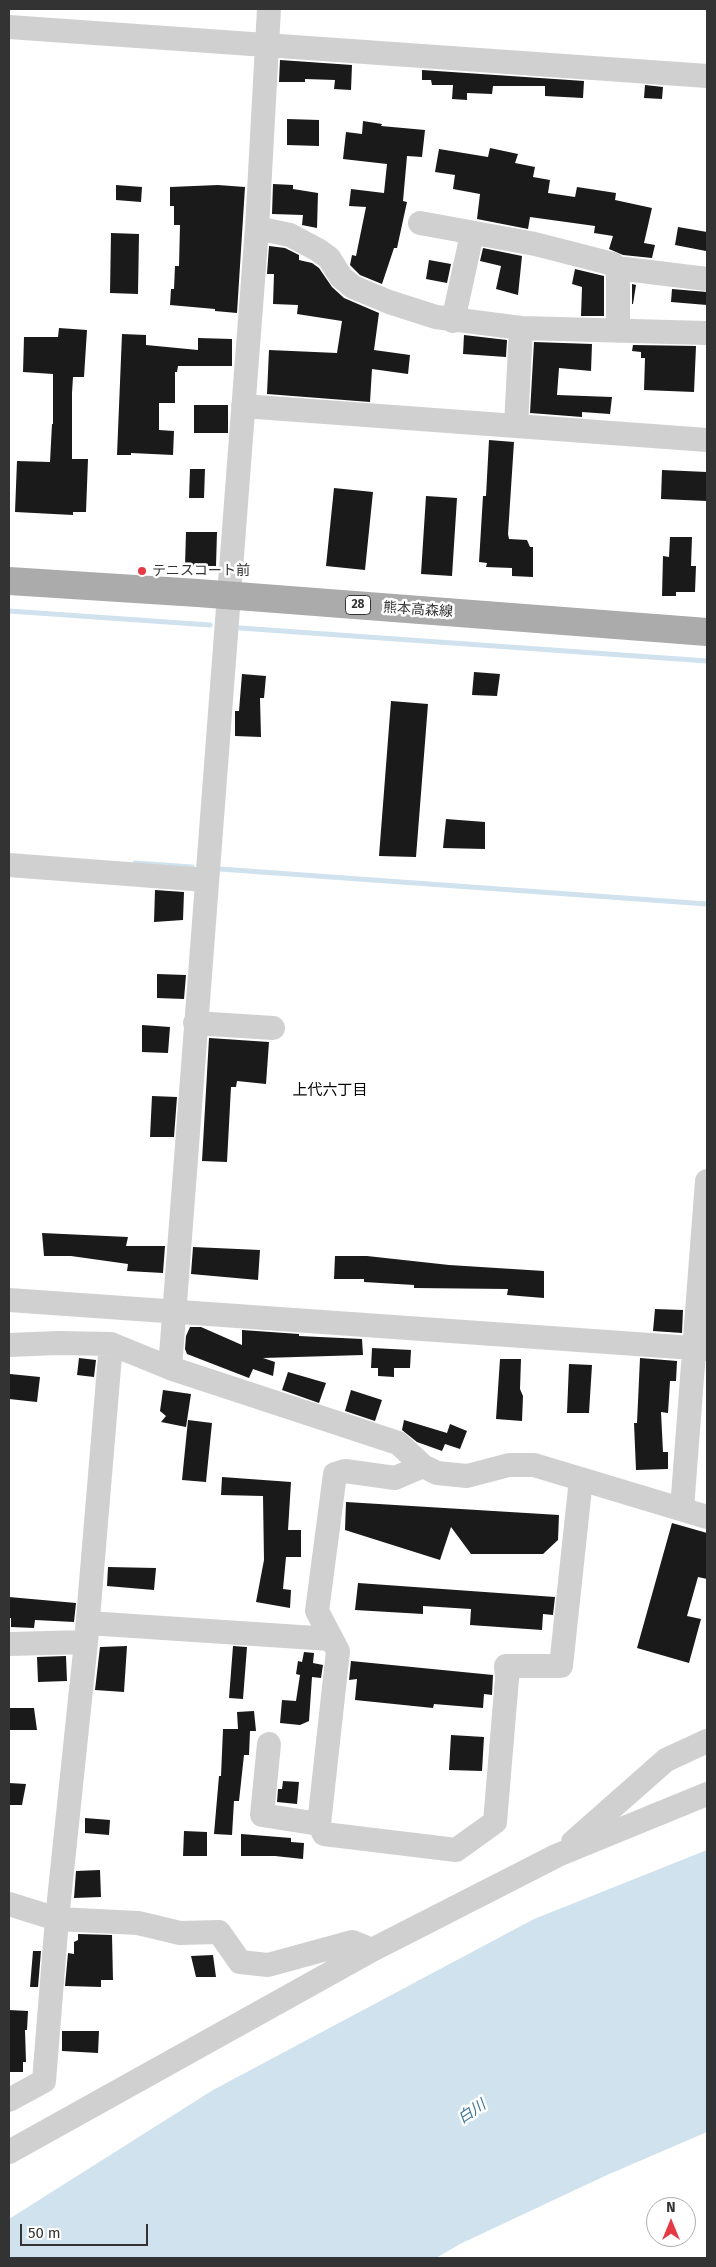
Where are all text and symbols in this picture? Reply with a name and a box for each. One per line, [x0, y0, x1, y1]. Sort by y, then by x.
place label: テニスコート前 [152, 563, 250, 579]
marker: テニスコート前 [136, 565, 148, 577]
road number: 28 [346, 596, 370, 614]
street label: 熊本高森線 [382, 599, 454, 621]
district label: 上代六丁目 [293, 1082, 367, 1100]
water label: 白川 [455, 2096, 489, 2128]
north arrow [646, 2197, 696, 2247]
text: N [666, 2199, 676, 2216]
scale bar [22, 2214, 150, 2246]
text: 50 m [28, 2224, 61, 2242]

